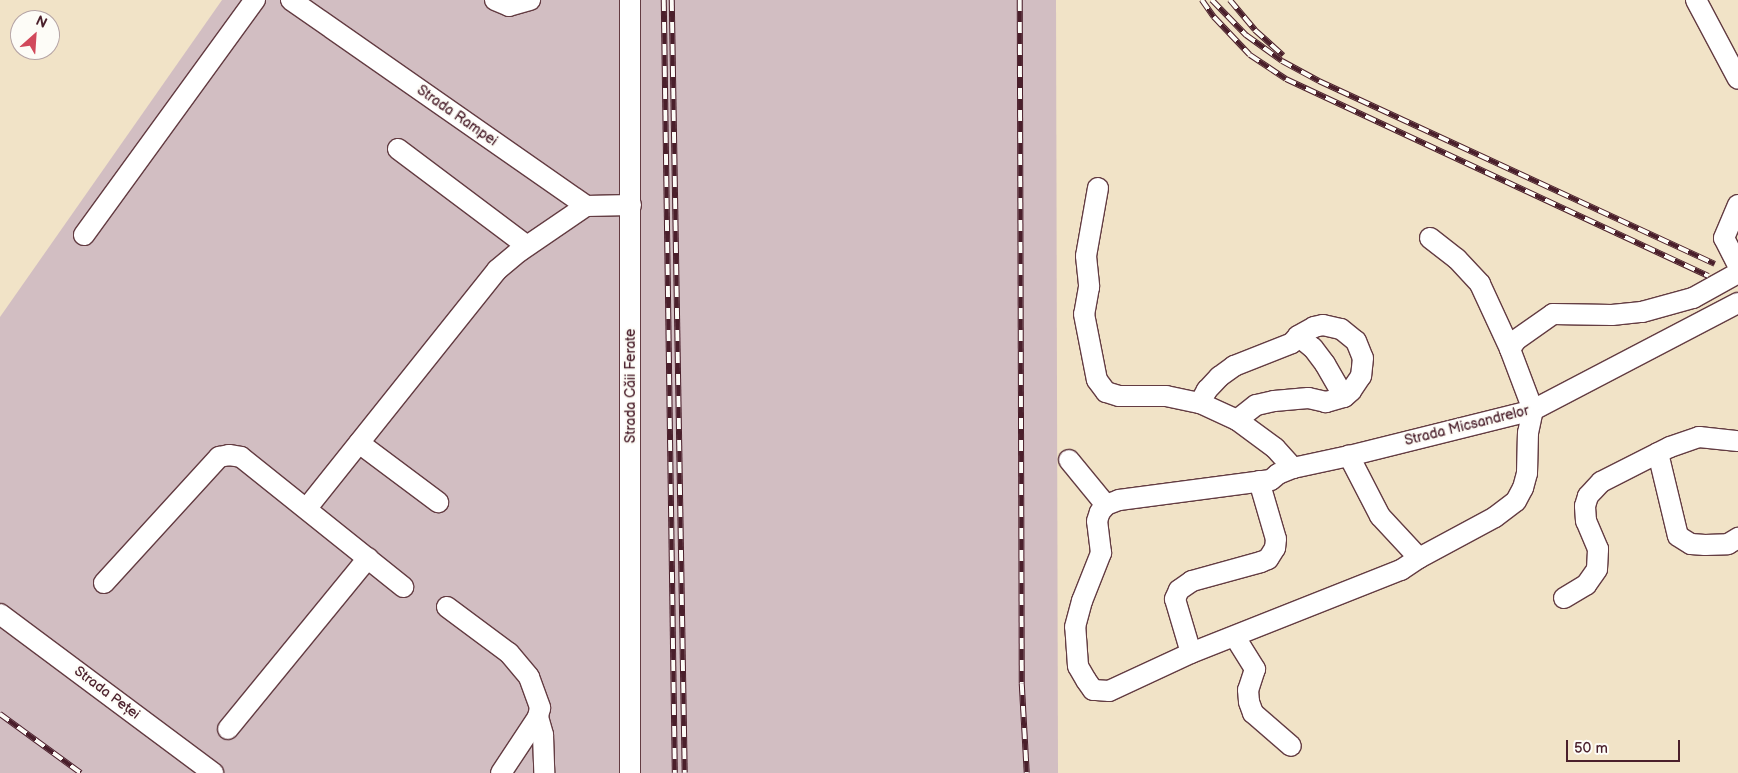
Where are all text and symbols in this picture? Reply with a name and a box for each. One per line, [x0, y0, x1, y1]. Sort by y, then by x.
north arrow [10, 10, 60, 60]
text: N [33, 12, 50, 32]
street label: Strada Rampei [414, 82, 500, 150]
street label: Strada Căii Ferate [623, 329, 639, 443]
street label: Strada Micsandrelor [1403, 402, 1531, 450]
street label: Strada Peței [71, 663, 143, 723]
scale bar [1568, 730, 1682, 762]
text: 50 m [1574, 739, 1608, 758]

